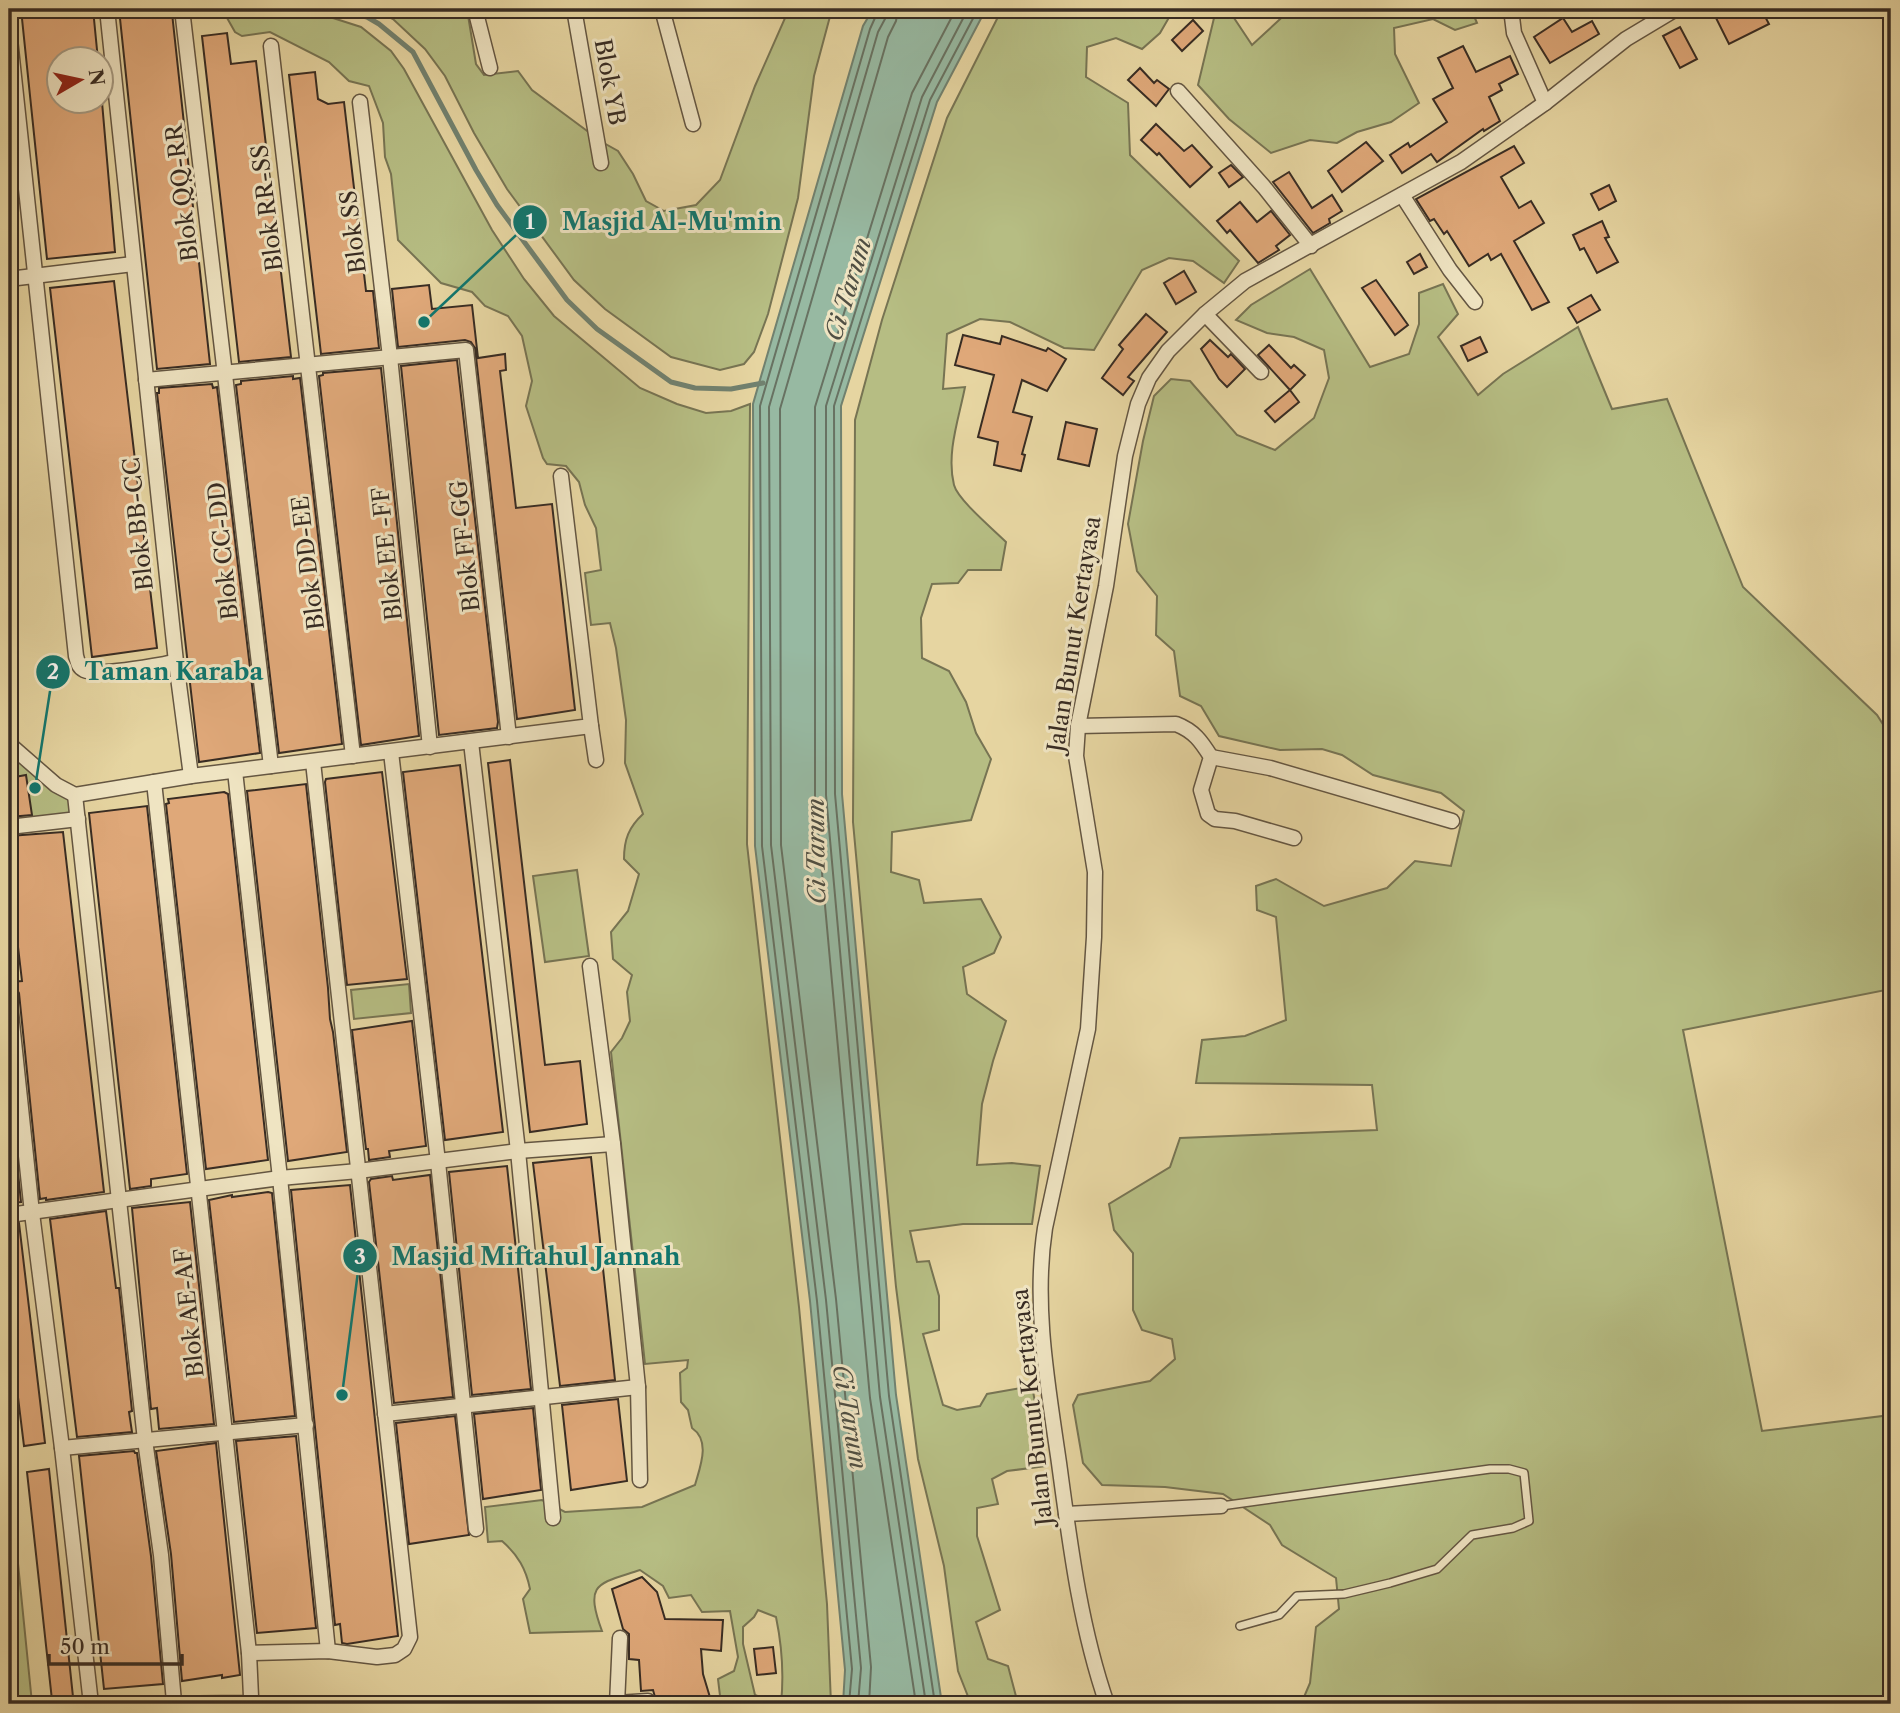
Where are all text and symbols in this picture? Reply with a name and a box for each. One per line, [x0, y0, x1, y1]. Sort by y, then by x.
street label: Blok YB [589, 37, 631, 127]
north arrow [46, 46, 116, 116]
text: N [84, 67, 109, 87]
street label: Blok QQ-RR [160, 122, 204, 263]
street label: Blok RR-SS [245, 143, 289, 273]
street label: Blok SS [334, 189, 372, 275]
callout: Masjid Al-Mu'min [513, 199, 797, 244]
text: Masjid Al-Mu'min [562, 207, 783, 236]
text: 1 [525, 209, 535, 234]
water label: Ci Tarum [819, 234, 877, 344]
street label: Blok BB-CC [117, 456, 159, 592]
street label: Blok FF-GG [444, 479, 486, 613]
street label: Blok CC-DD [202, 481, 244, 621]
street label: Blok EE -FF [366, 486, 408, 622]
street label: Blok DD-EE [286, 494, 330, 632]
street label: Jalan Bunut Kertayasa [1041, 513, 1107, 757]
callout: Taman Karaba [36, 649, 277, 694]
text: Taman Karaba [85, 657, 264, 686]
text: 2 [47, 659, 59, 684]
water label: Ci Tarum [801, 798, 831, 904]
callout: Masjid Miftahul Jannah [343, 1234, 695, 1279]
text: Masjid Miftahul Jannah [392, 1242, 681, 1271]
text: 3 [354, 1244, 366, 1269]
street label: Blok AE-AF [168, 1247, 210, 1379]
street label: Jalan Bunut Kertayasa [1006, 1286, 1059, 1530]
water label: Ci Tarum [827, 1362, 873, 1472]
scale bar [49, 1622, 182, 1666]
text: 50 m [60, 1634, 110, 1659]

